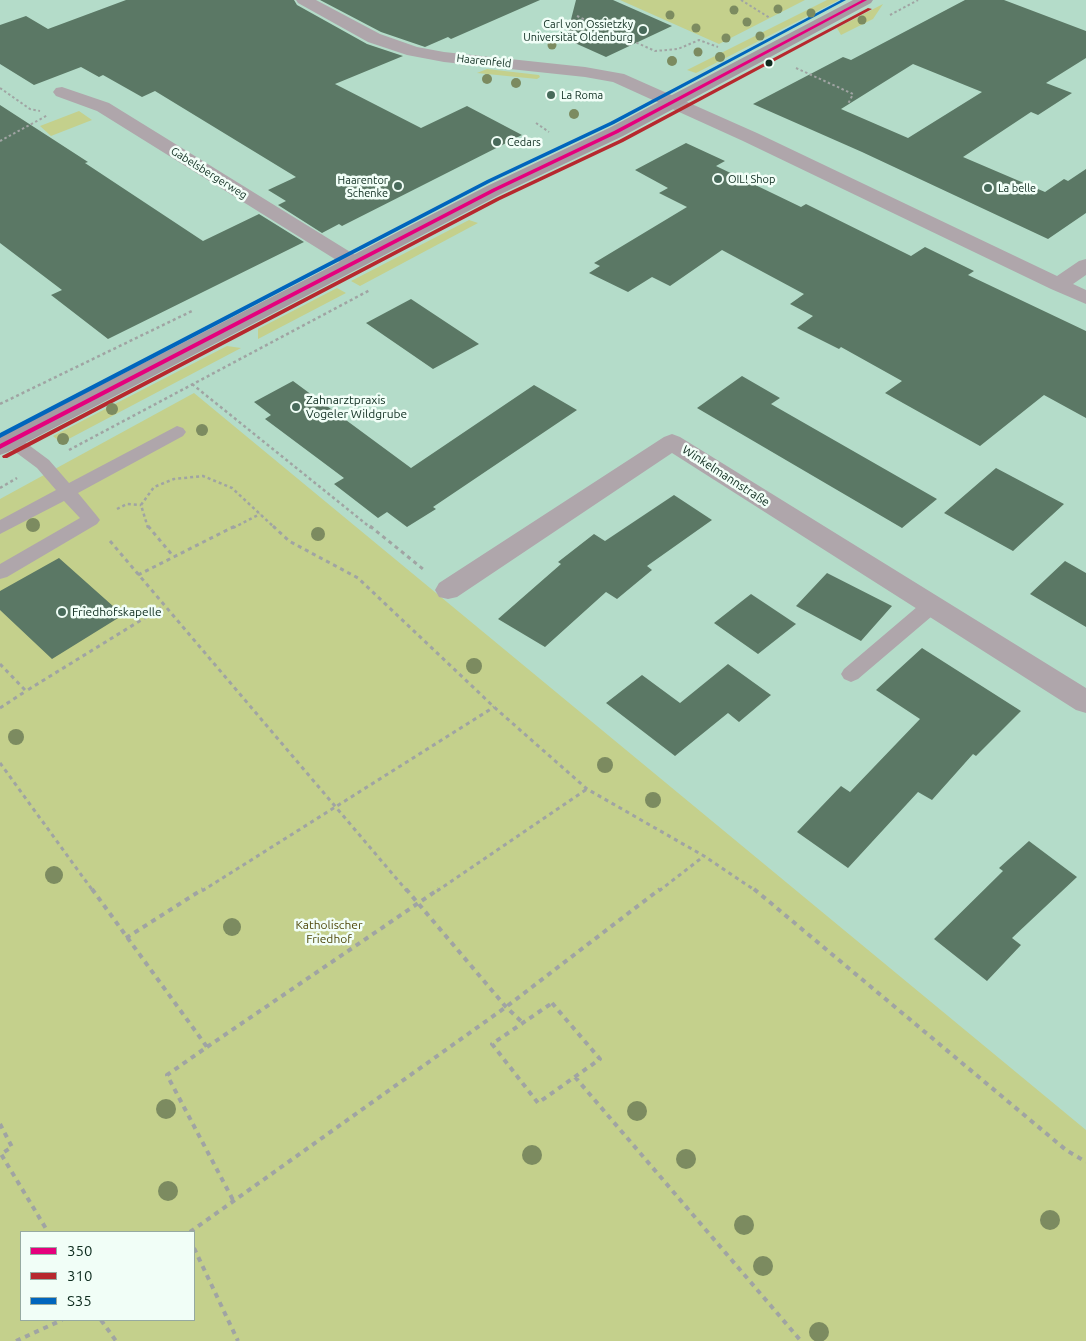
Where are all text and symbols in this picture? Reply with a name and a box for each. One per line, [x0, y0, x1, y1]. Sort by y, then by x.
place label: Carl von Ossietzky Universität Oldenburg [523, 17, 633, 43]
marker: Carl von Ossietzky Universität Oldenburg [637, 24, 649, 36]
street label: Haarenfeld [456, 52, 512, 70]
unlabelled marker [764, 58, 774, 68]
place label: La Roma [561, 88, 603, 102]
marker: La Roma [545, 89, 557, 101]
place label: Cedars [507, 135, 541, 149]
marker: Cedars [491, 136, 503, 148]
street label: Gabelsbergerweg [168, 144, 250, 202]
place label: OIL! Shop [728, 172, 775, 186]
place label: Haarentor Schenke [338, 173, 388, 199]
marker: OIL! Shop [712, 173, 724, 185]
marker: Haarentor Schenke [392, 180, 404, 192]
place label: La belle [998, 181, 1036, 195]
marker: La belle [982, 182, 994, 194]
place label: Zahnarztpraxis Vogeler Wildgrube [306, 393, 407, 421]
marker: Zahnarztpraxis Vogeler Wildgrube [290, 401, 302, 413]
street label: Winkelmannstraße [680, 442, 772, 510]
place label: Friedhofskapelle [72, 605, 162, 619]
marker: Friedhofskapelle [56, 606, 68, 618]
park label: Katholischer Friedhof [296, 918, 362, 946]
legend [20, 1231, 195, 1321]
text: 350 [67, 1242, 92, 1259]
text: 310 [67, 1267, 92, 1284]
text: S35 [67, 1292, 92, 1309]

